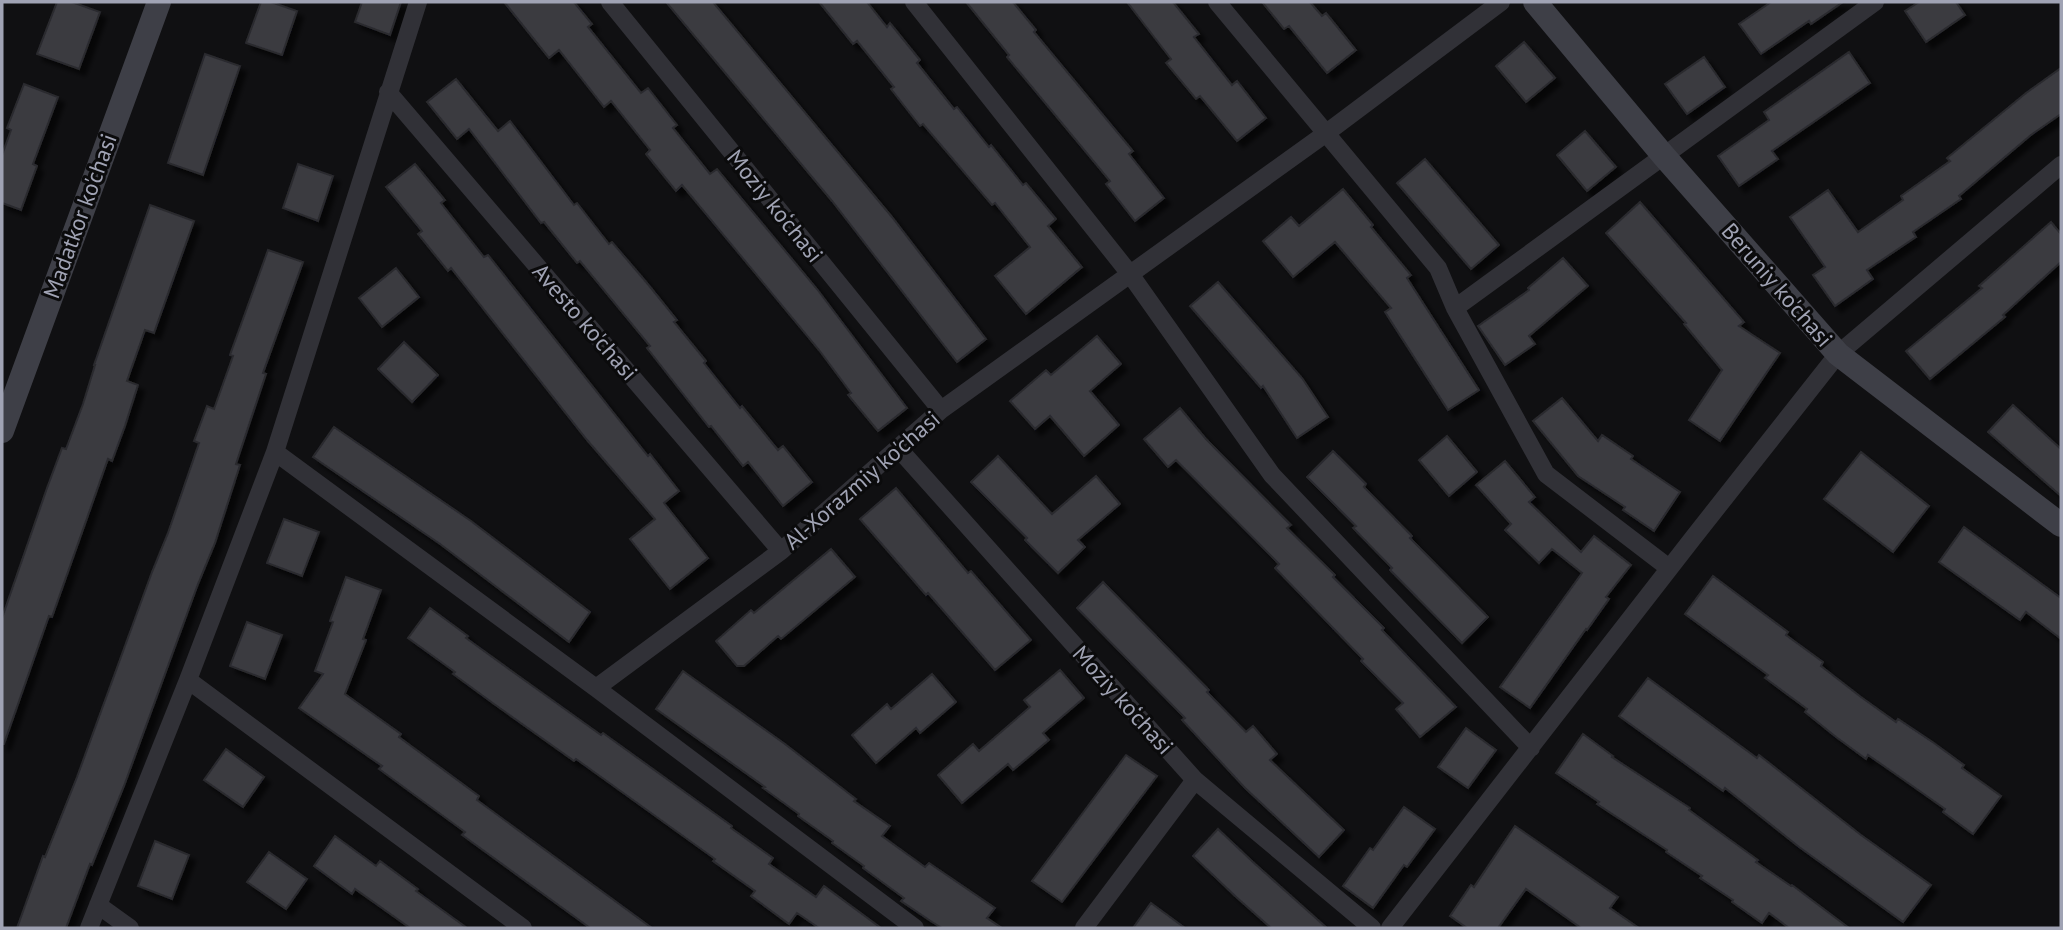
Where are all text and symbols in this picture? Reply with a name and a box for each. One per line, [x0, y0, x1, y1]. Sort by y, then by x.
street label: Madatkor ko'chasi [36, 130, 123, 302]
street label: Moziy ko‘chasi [721, 143, 830, 268]
street label: Beruniy ko'chasi [1716, 217, 1839, 353]
street label: Avesto ko'chasi [527, 257, 644, 386]
street label: Al-Xorazmiy ko'chasi [778, 404, 946, 555]
street label: Moziy ko‘chasi [1067, 639, 1180, 760]

